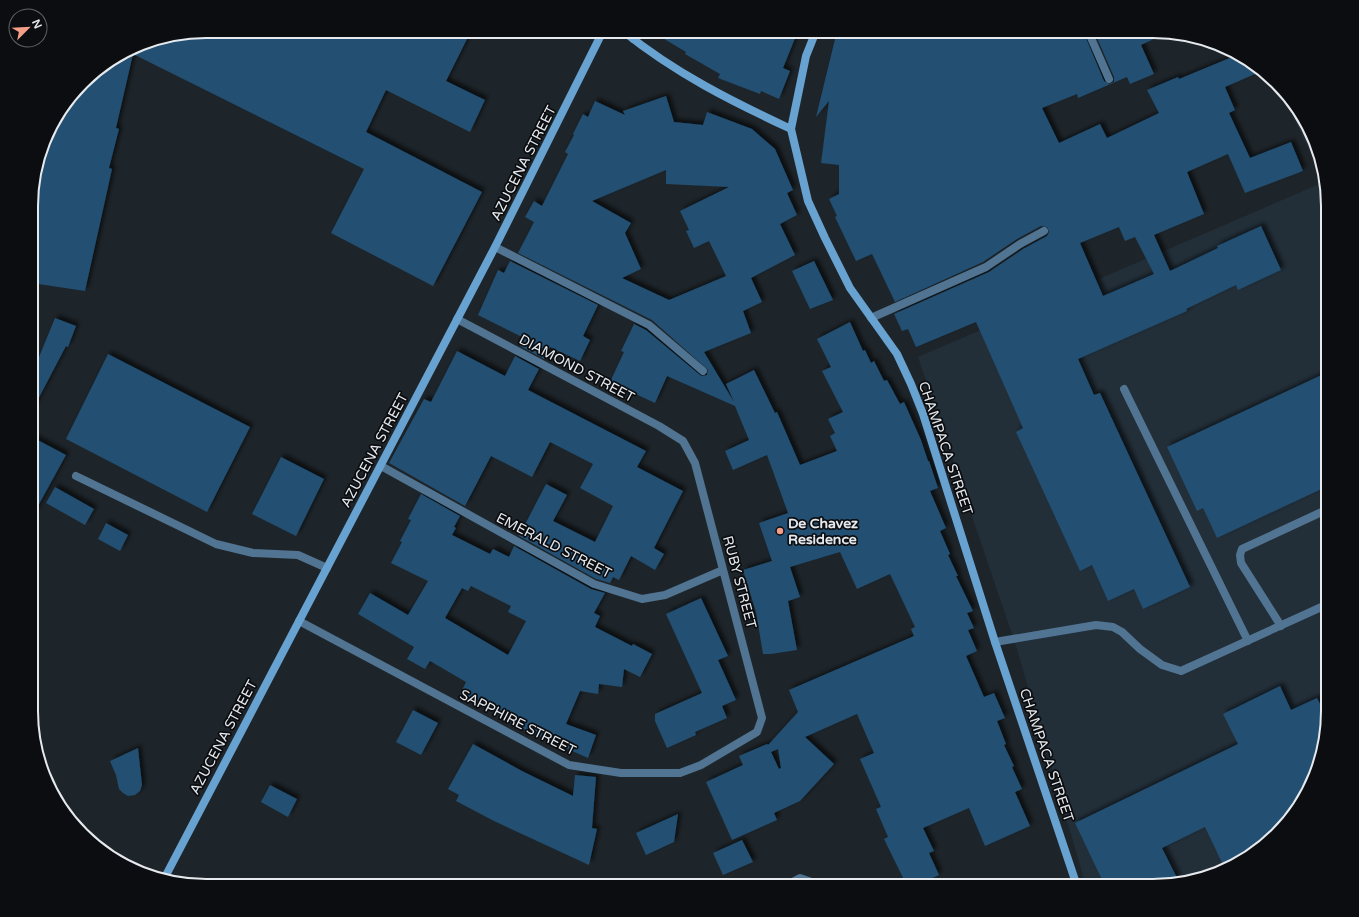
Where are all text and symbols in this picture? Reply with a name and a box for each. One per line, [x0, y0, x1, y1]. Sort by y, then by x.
north arrow [8, 8, 48, 48]
text: N [29, 17, 44, 31]
street label: AZUCENA STREET [487, 102, 560, 224]
street label: DIAMOND STREET [516, 331, 638, 406]
street label: CHAMPACA STREET [915, 379, 977, 518]
street label: AZUCENA STREET [337, 390, 412, 510]
street label: EMERALD STREET [493, 509, 615, 582]
place label: De Chavez Residence [788, 515, 858, 548]
marker: De Chavez Residence [775, 526, 785, 536]
street label: RUBY STREET [719, 534, 760, 631]
street label: AZUCENA STREET [186, 677, 261, 797]
street label: SAPPHIRE STREET [457, 686, 579, 759]
street label: CHAMPACA STREET [1016, 686, 1078, 825]

